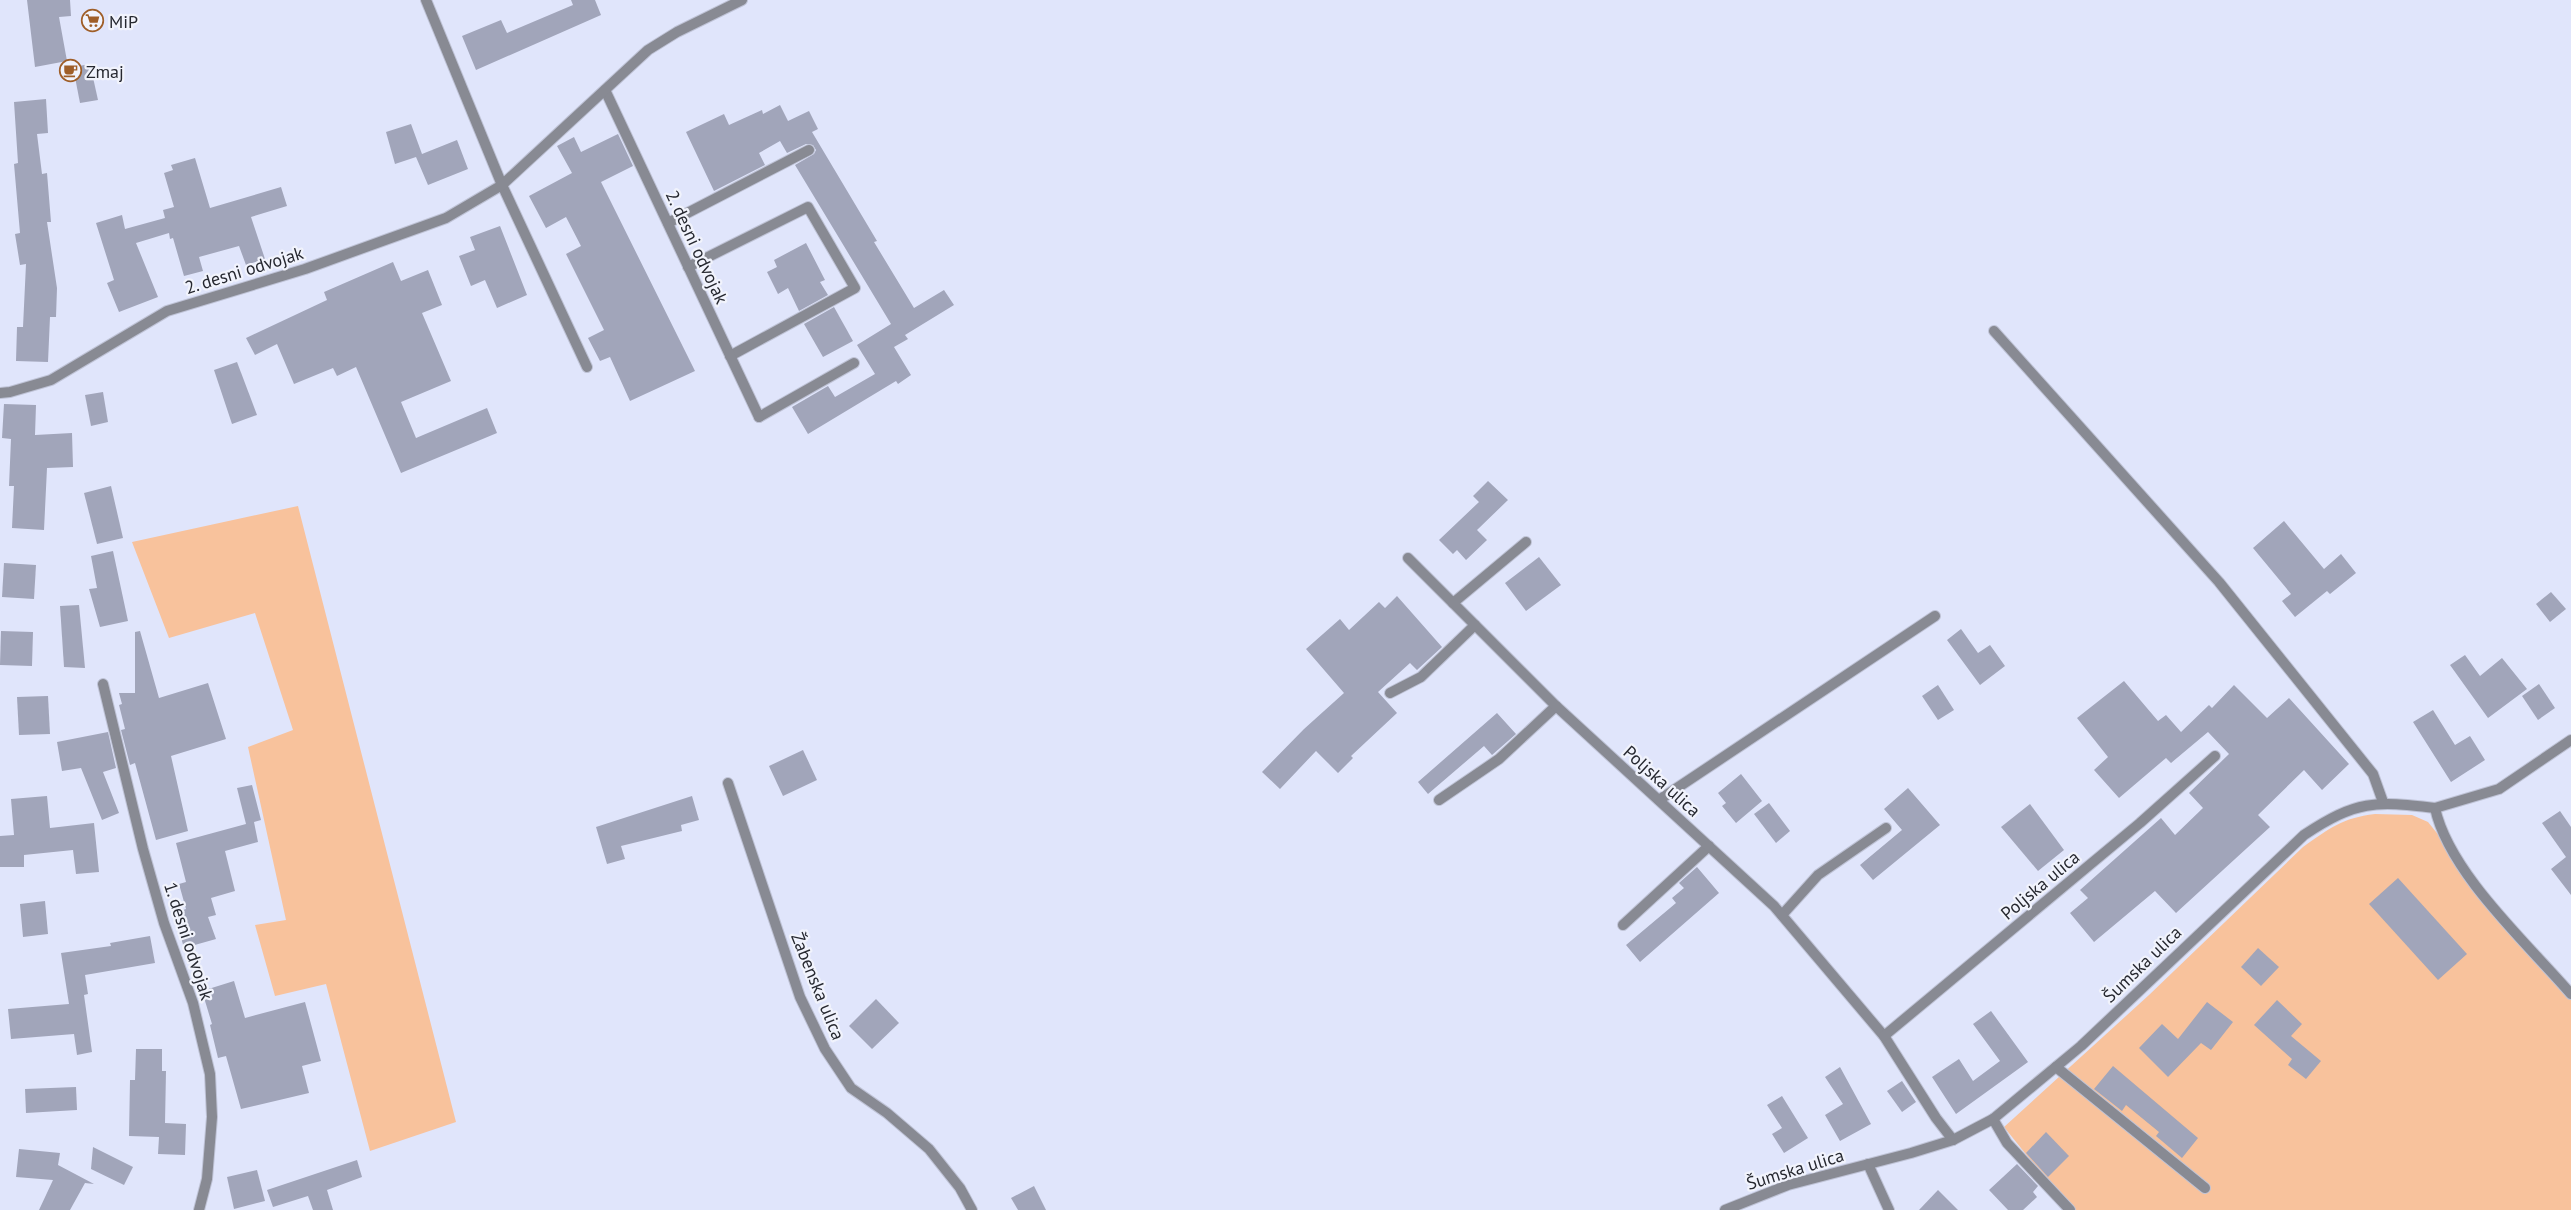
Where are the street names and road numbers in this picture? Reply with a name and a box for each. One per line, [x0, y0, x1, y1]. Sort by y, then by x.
street label: 2. desni odvojak [661, 187, 734, 308]
street label: 2. desni odvojak [182, 241, 306, 299]
street label: Poljska ulica [1619, 740, 1705, 822]
street label: Poljska ulica [1996, 845, 2084, 925]
street label: 1. desni odvojak [159, 879, 219, 1003]
street label: Šumska ulica [2098, 921, 2186, 1007]
street label: Žabenska ulica [786, 929, 850, 1043]
street label: Šumska ulica [1744, 1143, 1846, 1195]

